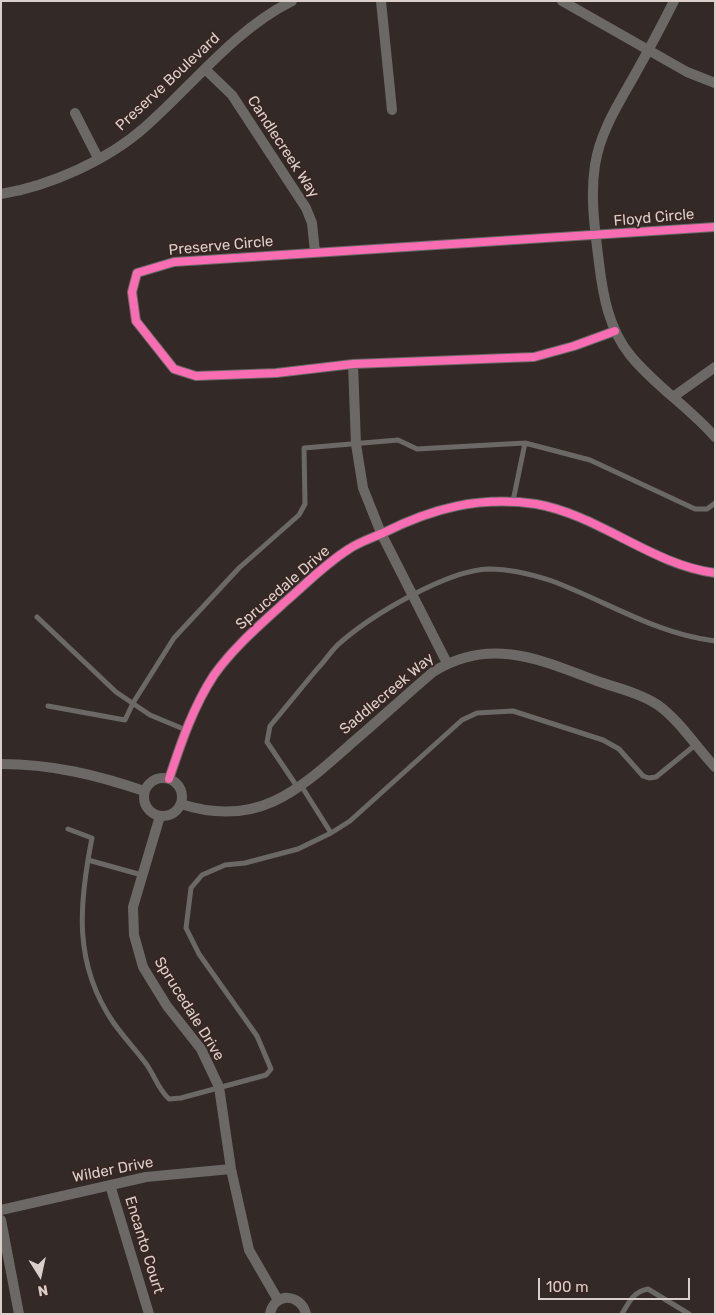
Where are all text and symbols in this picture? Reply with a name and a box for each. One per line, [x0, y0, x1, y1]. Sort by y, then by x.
street label: Preserve Boulevard [112, 29, 224, 135]
street label: Candlecreek Way [243, 92, 323, 202]
street label: Floyd Circle [613, 206, 695, 230]
street label: Preserve Circle [168, 232, 274, 260]
street label: Sprucedale Drive [232, 542, 334, 634]
street label: Saddlecreek Way [336, 649, 438, 739]
street label: Sprucedale Drive [150, 954, 228, 1064]
street label: Wilder Drive [71, 1153, 155, 1187]
street label: Encanto Court [121, 1194, 167, 1296]
north arrow [15, 1250, 65, 1300]
scale bar [541, 1268, 694, 1300]
text: 100 m [546, 1278, 588, 1296]
text: N [36, 1281, 49, 1300]

